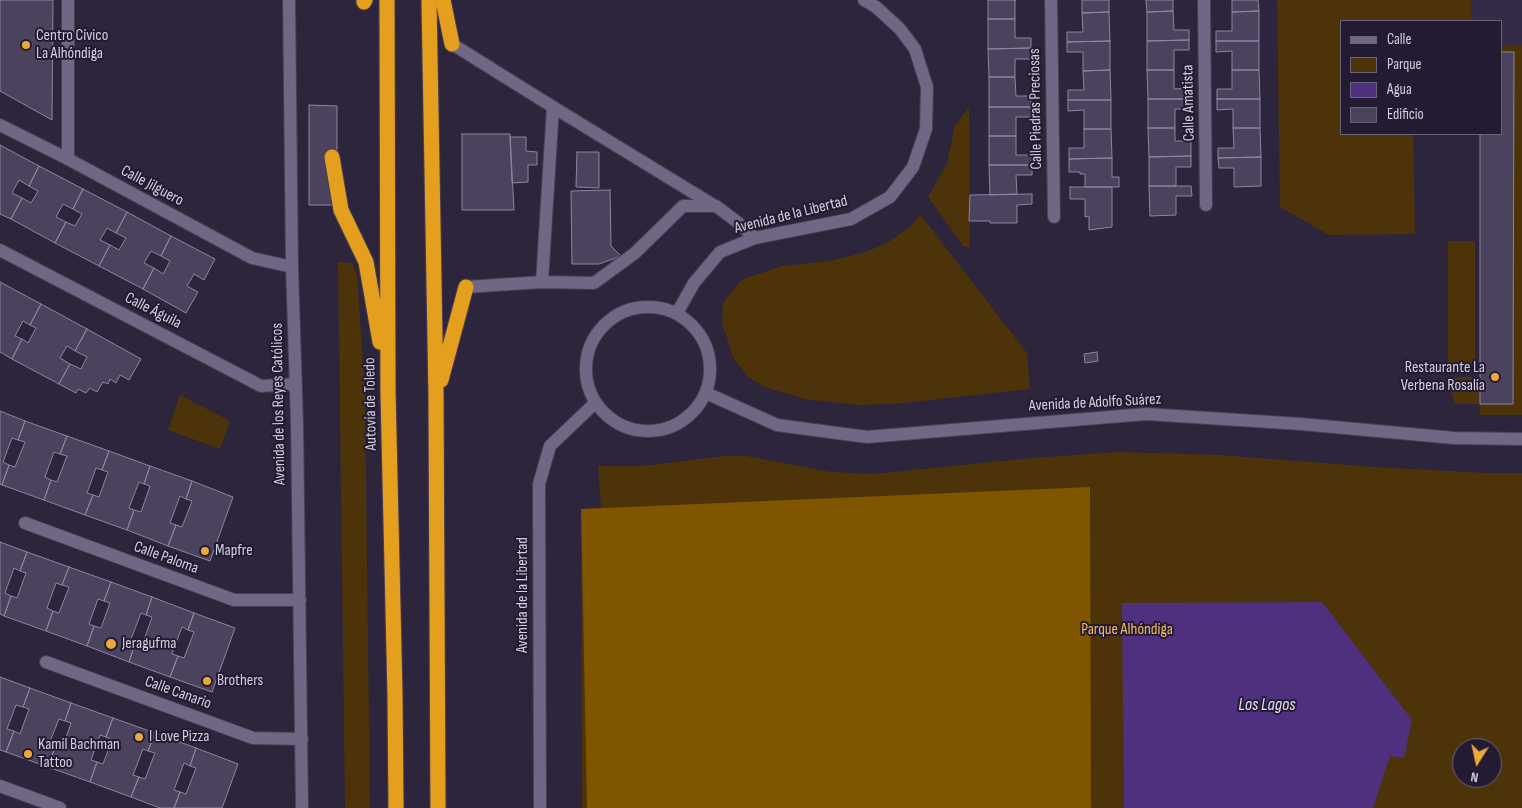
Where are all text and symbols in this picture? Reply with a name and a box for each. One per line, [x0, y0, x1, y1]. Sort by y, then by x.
legend [1340, 20, 1502, 135]
place label: Centro Cívico La Alhóndiga [36, 26, 108, 64]
text: Calle [1387, 30, 1411, 49]
marker: Centro Cívico La Alhóndiga [20, 39, 32, 51]
street label: Calle Piedras Preciosas [1025, 48, 1047, 170]
text: Parque [1387, 55, 1422, 74]
street label: Calle Amatista [1179, 64, 1199, 142]
text: Agua [1387, 80, 1412, 99]
text: Edificio [1387, 105, 1424, 124]
street label: Calle Jilguero [117, 161, 187, 211]
street label: Avenida de la Libertad [732, 192, 850, 238]
street label: Calle Águila [122, 289, 184, 333]
street label: Avenida de los Reyes Católicos [268, 323, 290, 485]
street label: Autovía de Toledo [361, 357, 381, 451]
place label: Restaurante La Verbena Rosalía [1401, 358, 1485, 396]
marker: Restaurante La Verbena Rosalía [1489, 371, 1501, 383]
street label: Avenida de Adolfo Suárez [1028, 390, 1162, 416]
street label: Calle Paloma [131, 537, 201, 579]
street label: Avenida de la Libertad [513, 537, 533, 653]
place label: Mapfre [215, 541, 253, 561]
marker: Mapfre [199, 545, 211, 557]
park label: Parque Alhóndiga [1081, 620, 1173, 640]
place label: Jeragufma [122, 634, 176, 654]
marker: Jeragufma [104, 637, 118, 651]
place label: Brothers [217, 671, 263, 691]
street label: Calle Canario [142, 672, 214, 714]
marker: Brothers [201, 675, 213, 687]
water label: Los Lagos [1238, 694, 1296, 716]
place label: I Love Pizza [149, 727, 209, 747]
marker: I Love Pizza [133, 731, 145, 743]
place label: Kamil Bachman Tattoo [38, 735, 120, 773]
north arrow [1452, 738, 1502, 788]
marker: Kamil Bachman Tattoo [22, 748, 34, 760]
text: N [1469, 768, 1480, 786]

